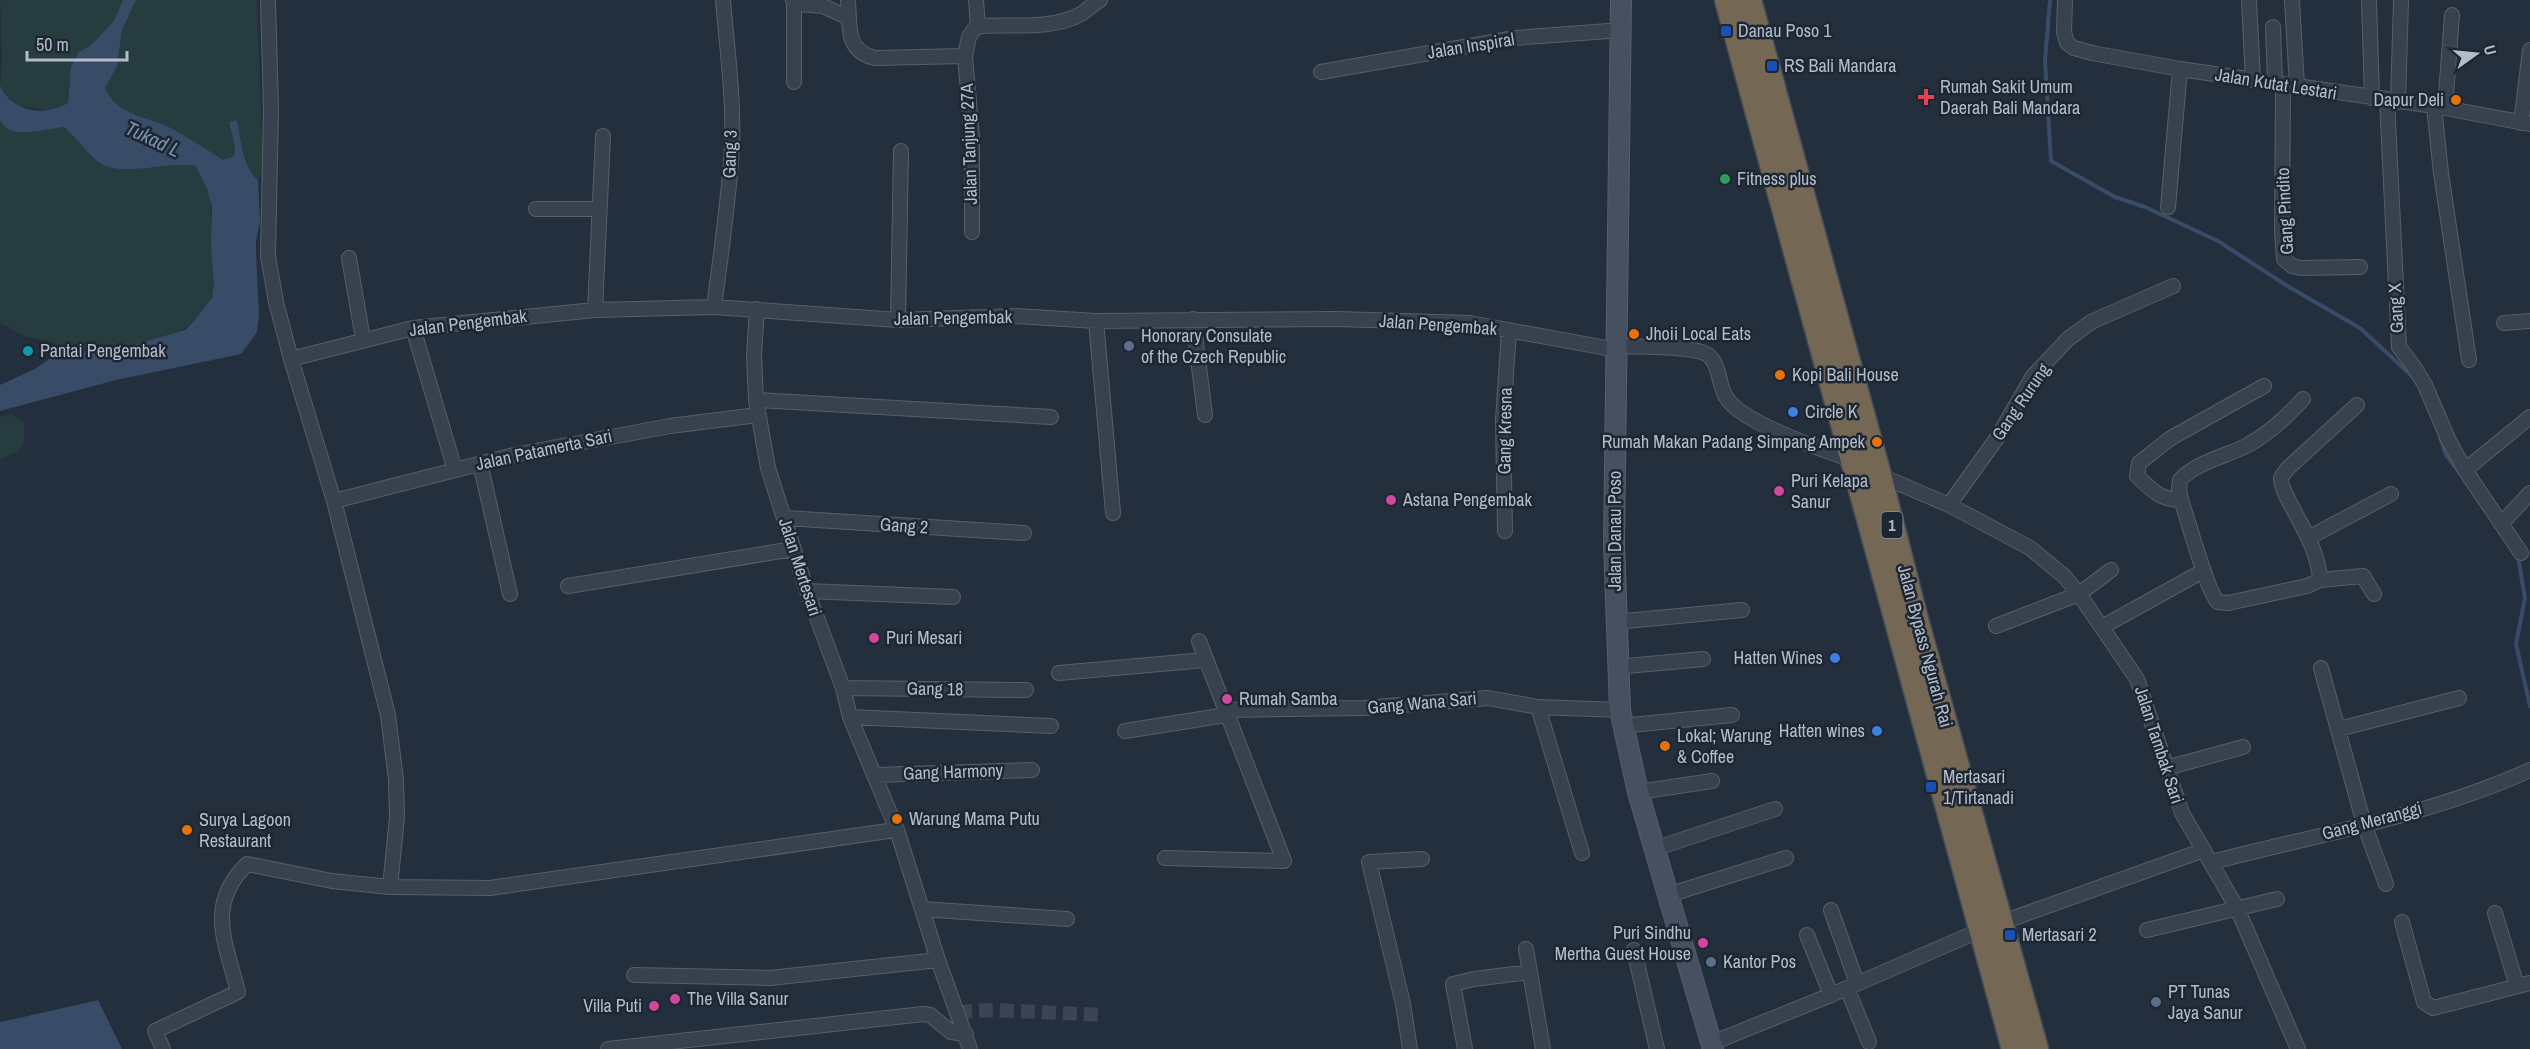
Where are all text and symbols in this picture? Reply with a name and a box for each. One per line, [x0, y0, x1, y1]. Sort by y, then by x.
place label: Danau Poso 1 [1738, 18, 1832, 43]
scale bar [27, 24, 128, 62]
marker: Danau Poso 1 [1719, 24, 1733, 38]
north arrow [2446, 24, 2506, 84]
street label: Jalan Inspiral [1426, 26, 1516, 65]
text: 50 m [36, 32, 69, 57]
text: U [2479, 43, 2502, 58]
place label: RS Bali Mandara [1784, 53, 1896, 78]
marker: RS Bali Mandara [1765, 59, 1779, 73]
street label: Jalan Kutat Lestari [2213, 62, 2339, 105]
place label: Rumah Sakit Umum Daerah Bali Mandara [1940, 74, 2080, 120]
street label: Jalan Tanjung 27A [954, 83, 983, 205]
place label: Dapur Deli [2373, 87, 2444, 112]
marker: Rumah Sakit Umum Daerah Bali Mandara [1917, 88, 1935, 106]
marker: Dapur Deli [2449, 93, 2463, 107]
water label: Tukad L [121, 114, 185, 163]
street label: Gang 3 [716, 129, 743, 179]
place label: Fitness plus [1737, 166, 1817, 191]
street label: Gang Pindito [2270, 167, 2299, 255]
marker: Fitness plus [1718, 172, 1732, 186]
street label: Gang X [2382, 282, 2409, 334]
street label: Jalan Pengembak [408, 303, 529, 342]
street label: Jalan Pengembak [894, 304, 1013, 331]
street label: Jalan Pengembak [1378, 308, 1498, 341]
place label: Jhoii Local Eats [1646, 321, 1751, 346]
place label: Honorary Consulate of the Czech Republic [1141, 323, 1286, 369]
marker: Jhoii Local Eats [1627, 327, 1641, 341]
place label: Pantai Pengembak [40, 338, 166, 363]
marker: Honorary Consulate of the Czech Republic [1122, 339, 1136, 353]
marker: Pantai Pengembak [21, 344, 35, 358]
street label: Gang Rurung [1985, 357, 2056, 445]
place label: Kopi Bali House [1792, 362, 1899, 387]
marker: Kopi Bali House [1773, 368, 1787, 382]
street label: Gang Kresna [1491, 387, 1518, 475]
place label: Circle K [1805, 399, 1858, 424]
marker: Circle K [1786, 405, 1800, 419]
street label: Jalan Patamerta Sari [473, 423, 614, 476]
place label: Rumah Makan Padang Simpang Ampek [1602, 429, 1866, 454]
marker: Rumah Makan Padang Simpang Ampek [1870, 435, 1884, 449]
place label: Puri Kelapa Sanur [1791, 468, 1868, 514]
street label: Jalan Danau Poso [1602, 471, 1627, 591]
marker: Puri Kelapa Sanur [1772, 484, 1786, 498]
place label: Astana Pengembak [1402, 487, 1532, 512]
marker: Astana Pengembak [1384, 493, 1398, 507]
street label: Gang 2 [879, 511, 929, 540]
road number: 1 [1882, 512, 1902, 538]
street label: Jalan Mertesari [773, 515, 828, 619]
street label: Jalan Bypass Ngurah Rai [1892, 562, 1959, 730]
place label: Puri Mesari [886, 625, 962, 650]
marker: Puri Mesari [867, 631, 881, 645]
place label: Hatten Wines [1734, 645, 1823, 670]
marker: Hatten Wines [1828, 651, 1842, 665]
street label: Gang 18 [906, 676, 964, 701]
street label: Jalan Tambak Sari [2129, 683, 2190, 807]
street label: Gang Wana Sari [1366, 685, 1478, 720]
place label: Rumah Samba [1239, 686, 1337, 711]
marker: Rumah Samba [1220, 692, 1234, 706]
place label: Hatten wines [1779, 718, 1865, 743]
place label: Lokal; Warung & Coffee [1677, 723, 1772, 769]
marker: Hatten wines [1870, 724, 1884, 738]
marker: Lokal; Warung & Coffee [1658, 739, 1672, 753]
street label: Gang Harmony [903, 757, 1004, 786]
place label: Mertasari 1/Tirtanadi [1943, 764, 2014, 810]
marker: Mertasari 1/Tirtanadi [1924, 780, 1938, 794]
street label: Gang Meranggi [2319, 795, 2425, 846]
place label: Warung Mama Putu [909, 806, 1040, 831]
place label: Surya Lagoon Restaurant [199, 807, 291, 853]
marker: Warung Mama Putu [890, 812, 904, 826]
marker: Surya Lagoon Restaurant [180, 823, 194, 837]
place label: Puri Sindhu Mertha Guest House [1555, 920, 1691, 966]
place label: Mertasari 2 [2022, 922, 2097, 947]
marker: Mertasari 2 [2003, 928, 2017, 942]
marker: Puri Sindhu Mertha Guest House [1696, 936, 1710, 950]
place label: Kantor Pos [1723, 949, 1796, 974]
marker: Kantor Pos [1704, 955, 1718, 969]
place label: PT Tunas Jaya Sanur [2168, 979, 2243, 1025]
place label: The Villa Sanur [687, 986, 789, 1011]
marker: The Villa Sanur [668, 992, 682, 1006]
place label: Villa Puti [583, 993, 642, 1018]
marker: PT Tunas Jaya Sanur [2149, 995, 2163, 1009]
marker: Villa Puti [647, 999, 661, 1013]

